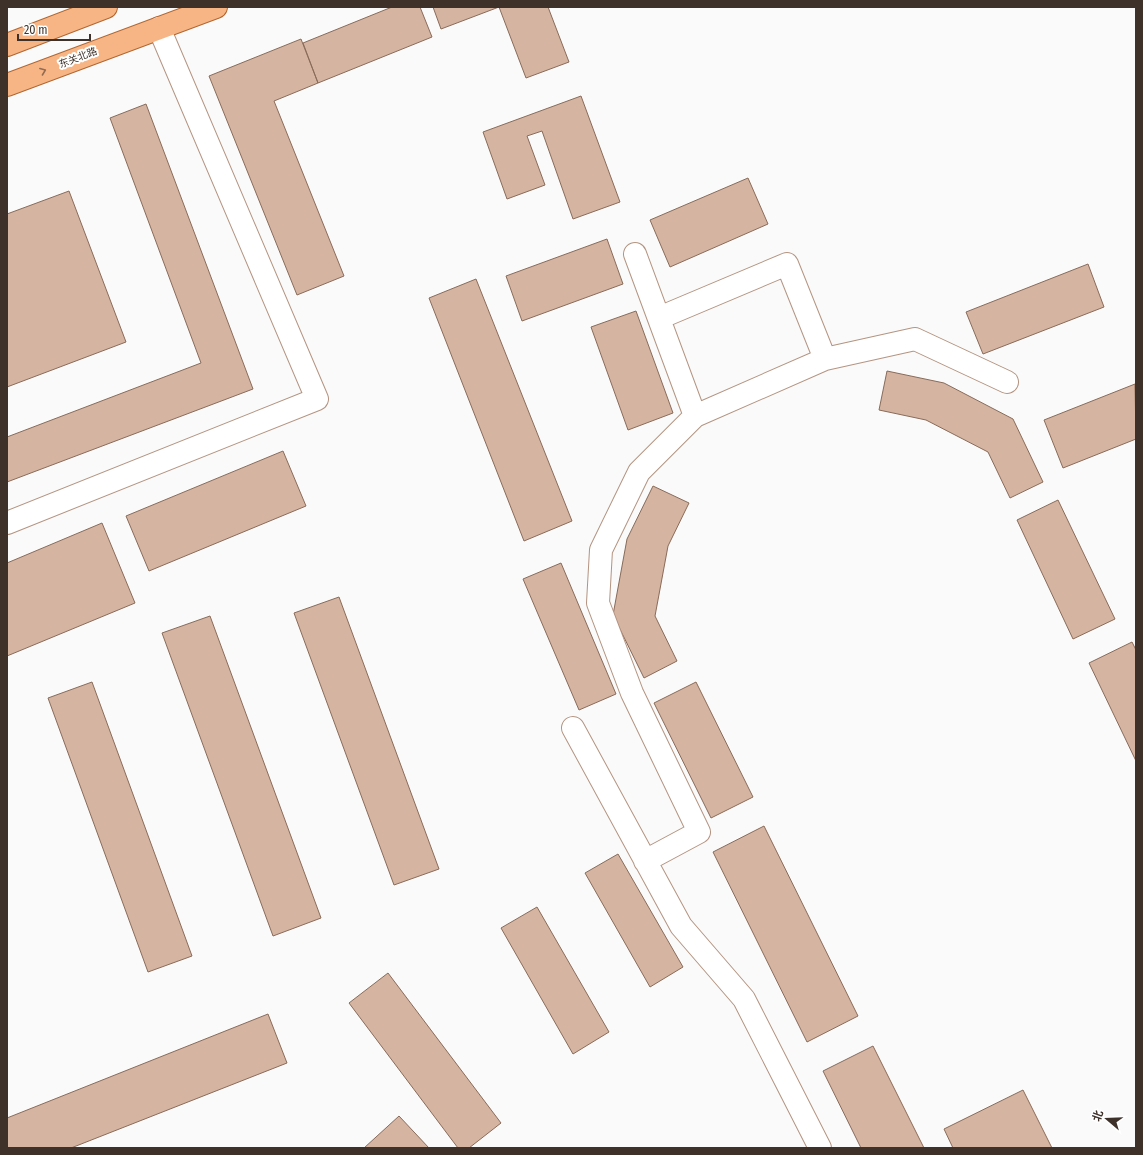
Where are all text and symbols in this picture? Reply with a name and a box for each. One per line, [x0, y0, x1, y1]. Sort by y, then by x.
scale bar [18, 16, 90, 42]
text: 20 m [24, 23, 48, 37]
street label: 东关北路 [57, 45, 99, 71]
one-way arrow [40, 68, 47, 76]
north arrow [1087, 1099, 1127, 1139]
text: 北 [1090, 1109, 1106, 1123]

